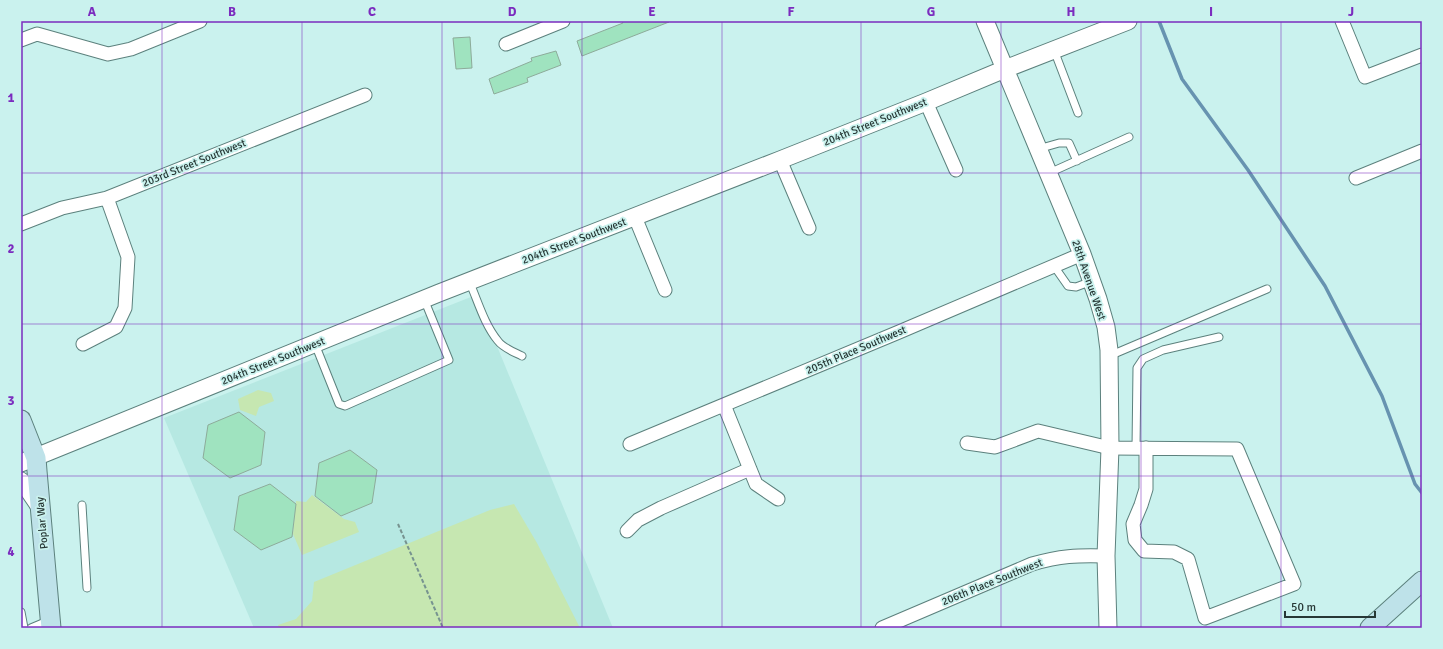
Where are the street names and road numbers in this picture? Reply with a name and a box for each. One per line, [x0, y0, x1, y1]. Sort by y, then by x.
street label: 204th Street Southwest [821, 95, 929, 149]
street label: 203rd Street Southwest [140, 136, 248, 190]
street label: 204th Street Southwest [520, 215, 628, 267]
street label: 28th Avenue West [1069, 238, 1109, 322]
street label: 205th Place Southwest [804, 323, 908, 377]
street label: 204th Street Southwest [219, 334, 327, 388]
street label: Poplar Way [33, 496, 51, 550]
street label: 206th Place Southwest [940, 556, 1044, 608]

